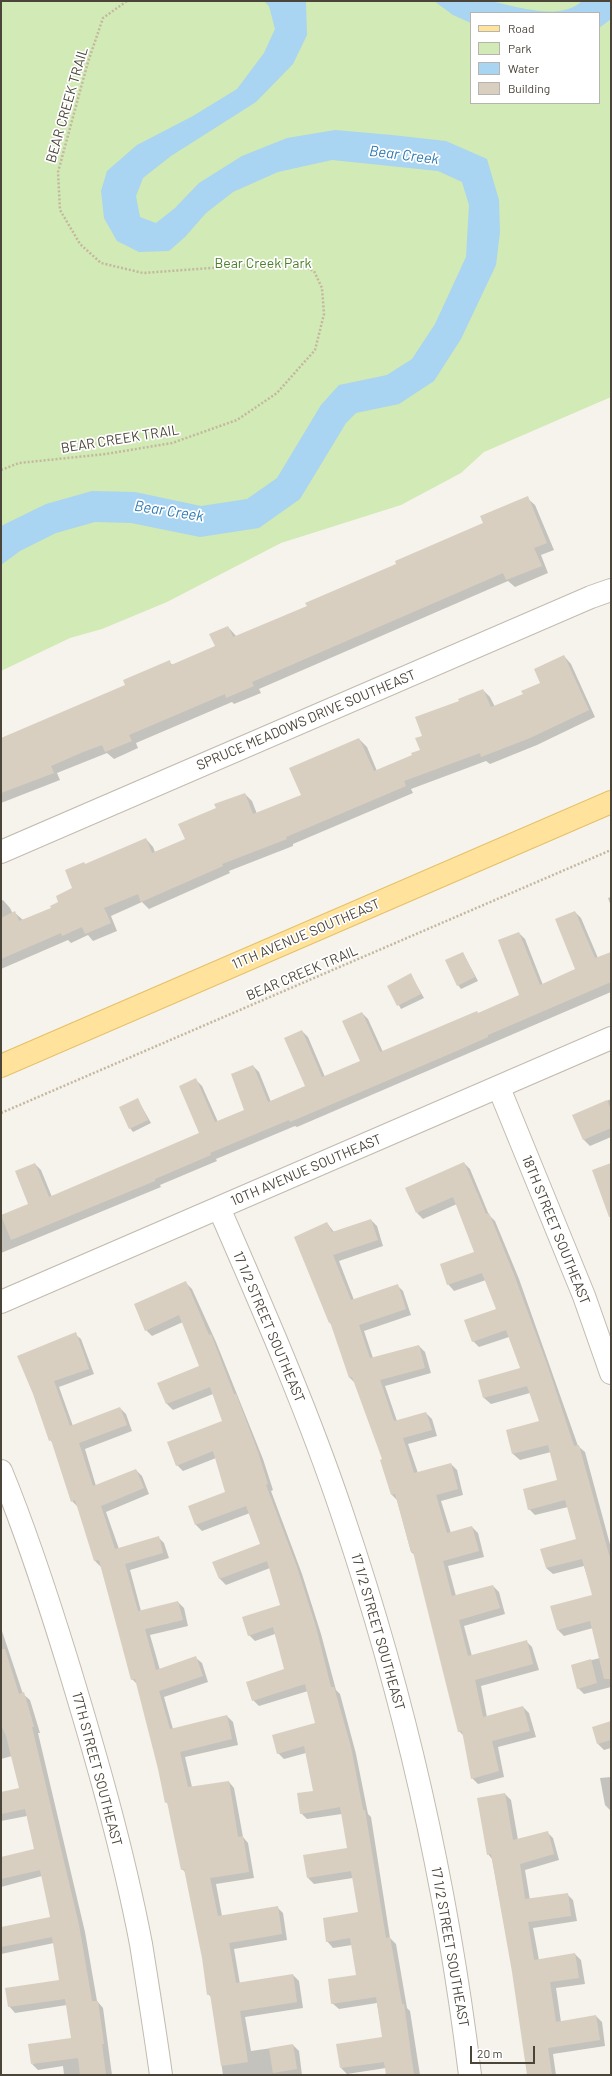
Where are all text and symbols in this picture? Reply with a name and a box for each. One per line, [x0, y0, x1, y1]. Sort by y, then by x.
legend [470, 12, 600, 104]
text: Road [508, 21, 535, 35]
text: Park [508, 41, 532, 55]
street label: BEAR CREEK TRAIL [42, 45, 92, 165]
text: Water [508, 61, 539, 75]
text: Building [508, 81, 550, 95]
water label: Bear Creek [368, 142, 440, 168]
park label: Bear Creek Park [215, 255, 311, 271]
street label: BEAR CREEK TRAIL [60, 421, 180, 457]
water label: Bear Creek [133, 497, 205, 525]
street label: SPRUCE MEADOWS DRIVE SOUTHEAST [194, 666, 418, 774]
street label: 11TH AVENUE SOUTHEAST [229, 895, 383, 973]
street label: BEAR CREEK TRAIL [244, 942, 360, 1004]
street label: 10TH AVENUE SOUTHEAST [228, 1131, 384, 1209]
street label: 18TH STREET SOUTHEAST [518, 1153, 594, 1307]
street label: 17 1/2 STREET SOUTHEAST [229, 1249, 309, 1405]
street label: 17 1/2 STREET SOUTHEAST [348, 1552, 408, 1712]
street label: 17TH STREET SOUTHEAST [68, 1690, 126, 1848]
street label: 17 1/2 STREET SOUTHEAST [428, 1865, 472, 2029]
scale bar [472, 2038, 537, 2064]
text: 20 m [477, 2046, 503, 2060]

